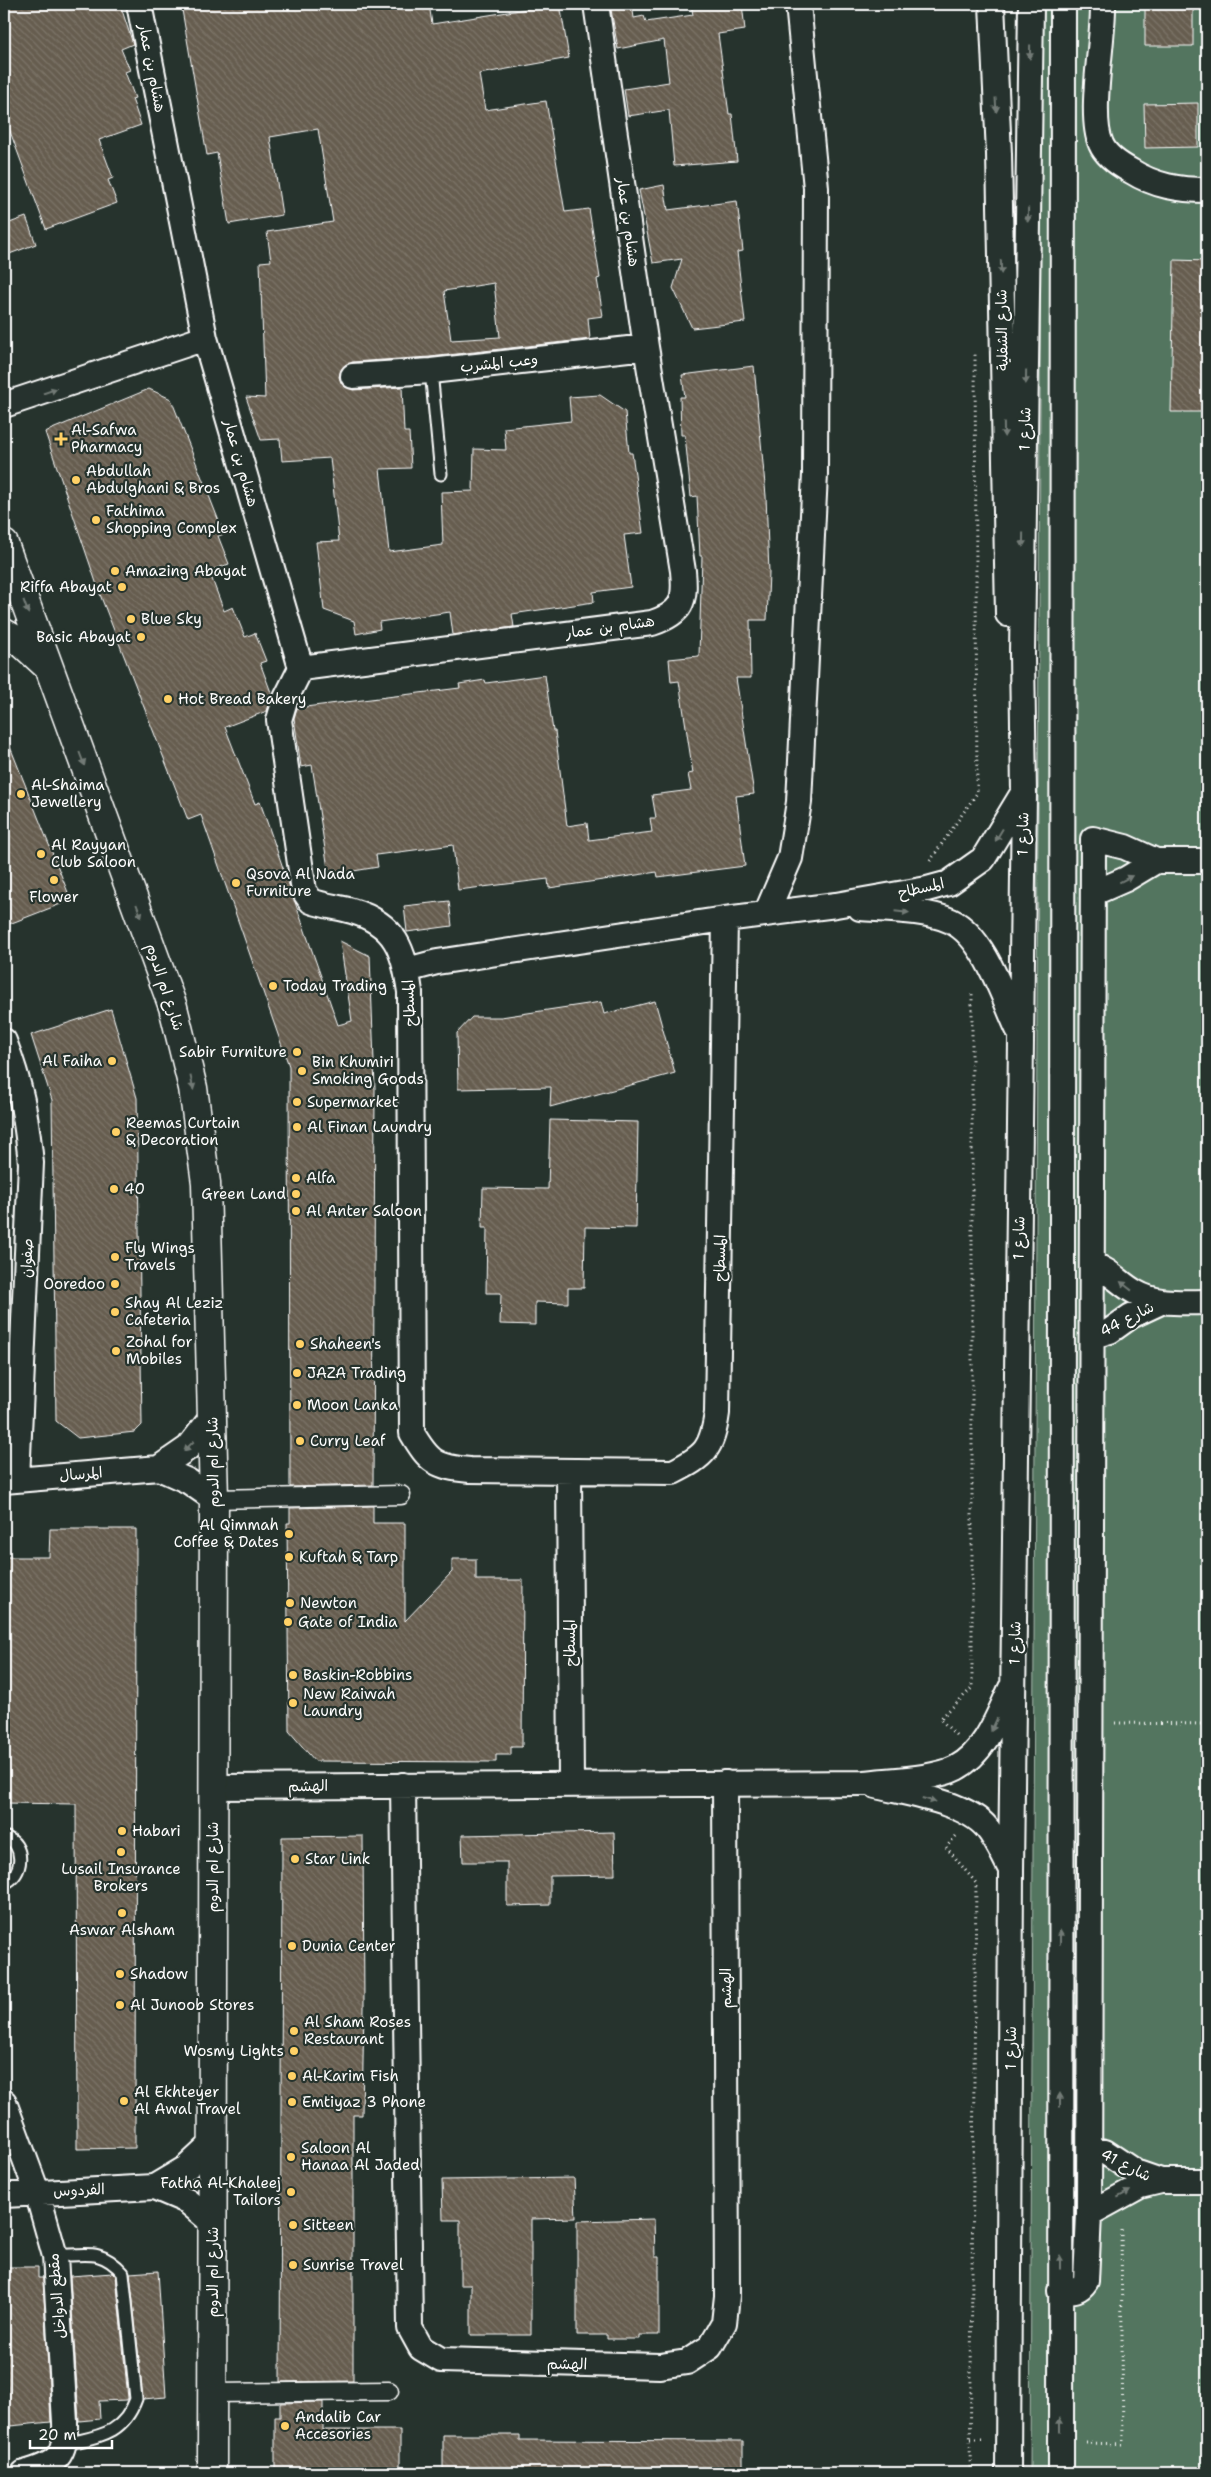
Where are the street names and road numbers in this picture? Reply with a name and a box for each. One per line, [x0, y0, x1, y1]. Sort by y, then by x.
street label: هشام بن عمار [132, 21, 170, 114]
street label: هشام بن عمار [611, 175, 644, 268]
street label: شارع الشفلية [991, 289, 1013, 371]
street label: وعب المشرب [459, 349, 539, 377]
street label: شارع 1 [1015, 407, 1035, 451]
street label: هشام بن عمار [218, 416, 263, 509]
street label: هشام بن عمار [563, 611, 656, 644]
street label: شارع 1 [1013, 812, 1033, 856]
street label: المسطاح [896, 873, 946, 903]
street label: شارع ام الدوم [141, 941, 189, 1033]
street label: المسطاح [398, 979, 420, 1027]
street label: شارع 1 [1009, 1216, 1029, 1260]
street label: المسطاح [710, 1234, 730, 1282]
street label: صفوان [16, 1238, 38, 1278]
street label: شارع 44 [1097, 1297, 1157, 1341]
street label: شارع ام الدوم [202, 1417, 225, 1507]
street label: المرسال [59, 1462, 103, 1486]
street label: المسطاح [560, 1619, 580, 1667]
street label: شارع 1 [1005, 1621, 1025, 1665]
street label: الهشم [288, 1776, 328, 1798]
street label: شارع ام الدوم [203, 1822, 224, 1912]
street label: الهشم [716, 1968, 738, 2008]
street label: شارع 1 [1001, 2026, 1021, 2070]
street label: شارع 41 [1098, 2144, 1154, 2186]
street label: الفردوس [53, 2179, 105, 2201]
street label: شارع ام الدوم [203, 2227, 224, 2317]
street label: مقطع الدواخل [43, 2252, 72, 2340]
street label: الهشم [547, 2354, 587, 2376]

